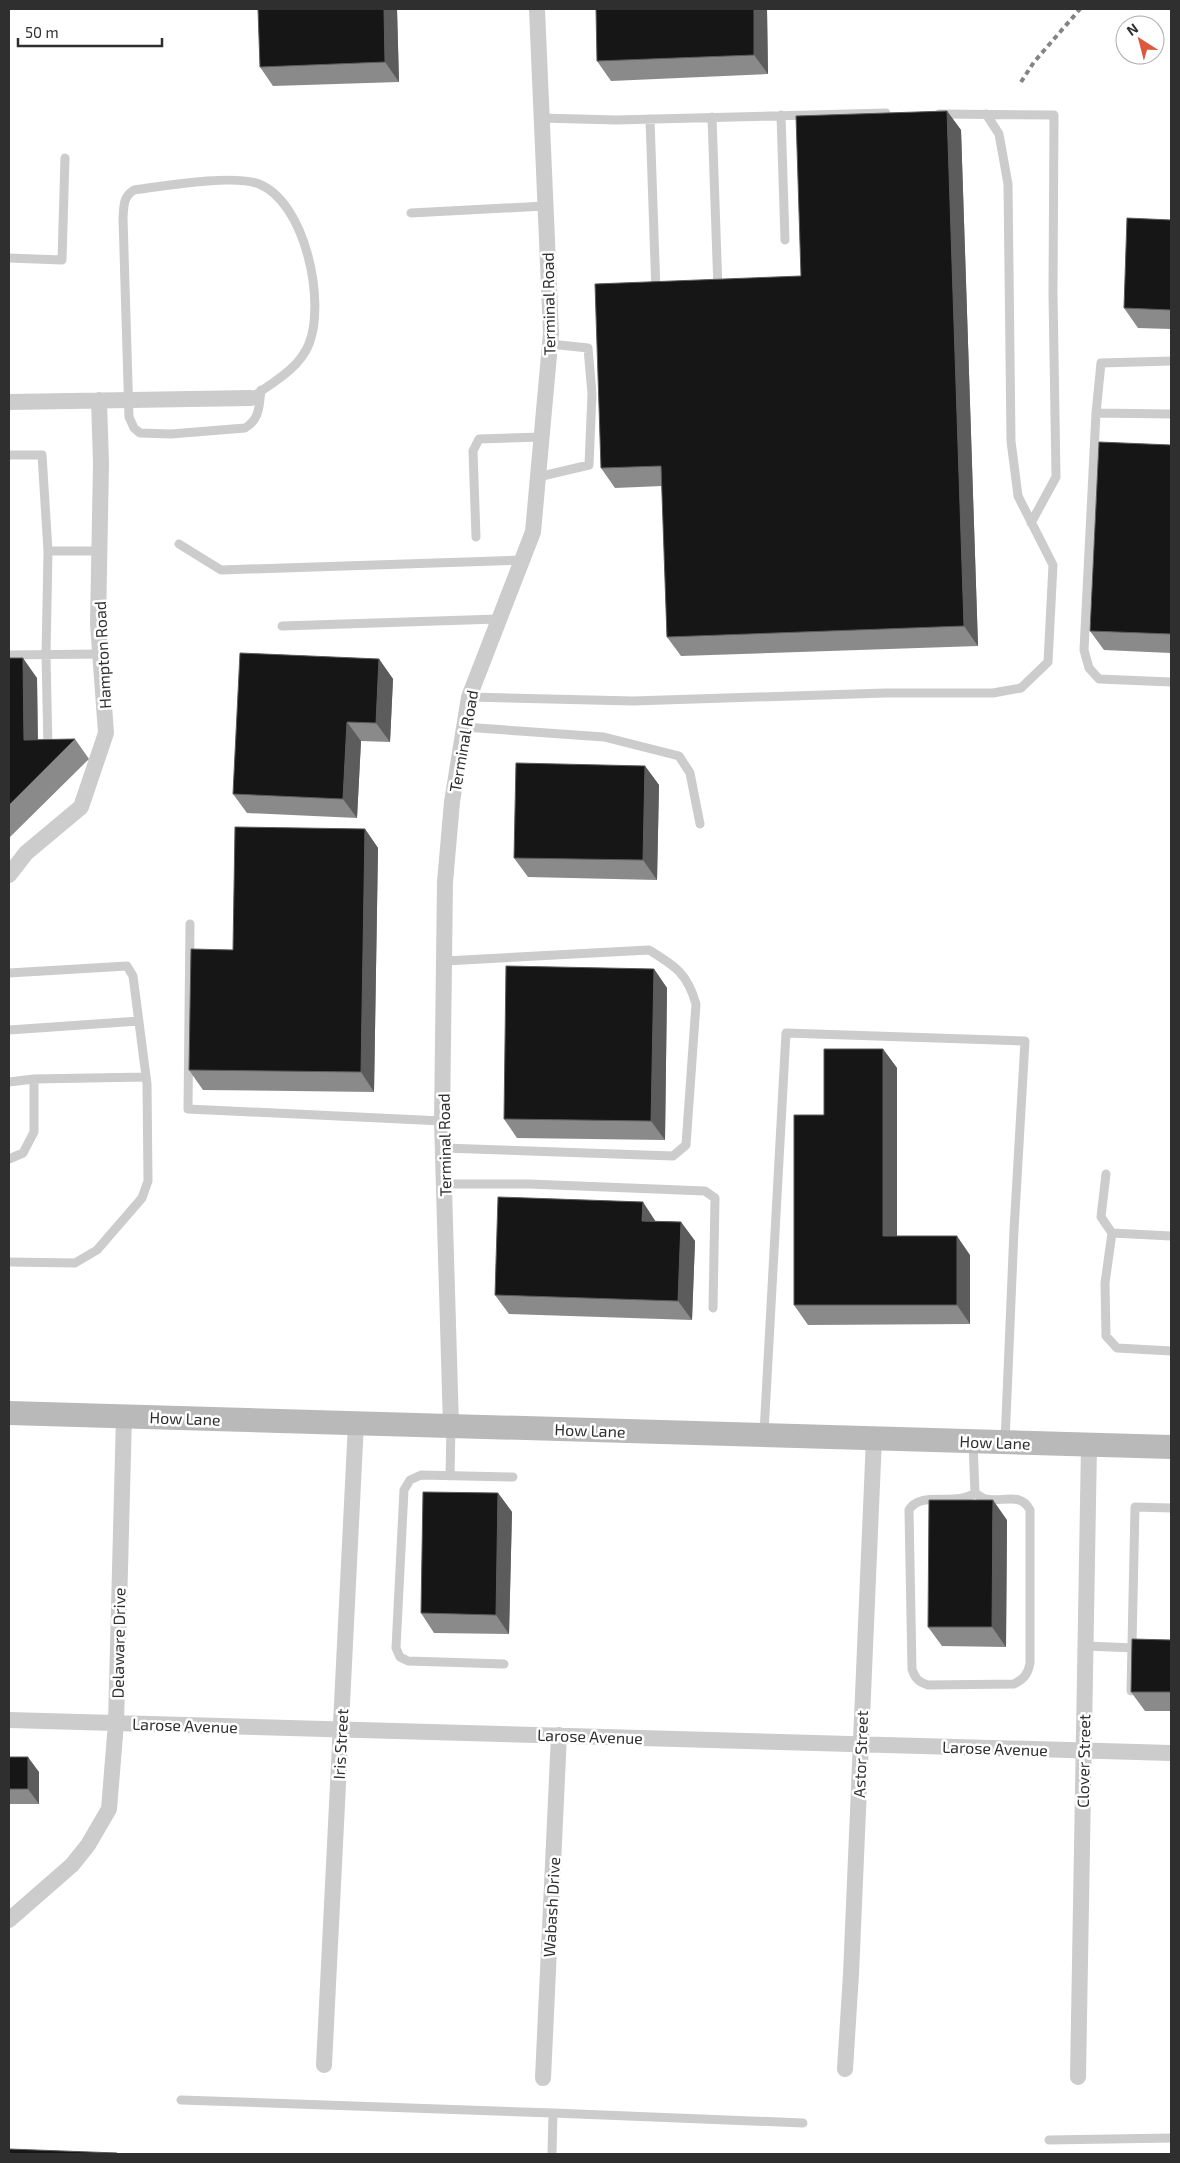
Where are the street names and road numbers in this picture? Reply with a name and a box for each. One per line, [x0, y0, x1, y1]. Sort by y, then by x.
street label: Terminal Road [538, 252, 558, 356]
street label: Hampton Road [90, 601, 114, 709]
street label: Terminal Road [445, 688, 481, 794]
street label: Terminal Road [434, 1093, 454, 1197]
street label: How Lane [149, 1407, 221, 1429]
street label: How Lane [554, 1419, 626, 1441]
street label: How Lane [959, 1431, 1031, 1453]
street label: Delaware Drive [108, 1587, 128, 1699]
street label: Iris Street [329, 1708, 351, 1780]
street label: Astor Street [849, 1710, 871, 1798]
street label: Larose Avenue [132, 1714, 238, 1736]
street label: Clover Street [1073, 1714, 1093, 1808]
street label: Larose Avenue [537, 1725, 643, 1747]
street label: Larose Avenue [942, 1737, 1048, 1759]
street label: Wabash Drive [539, 1856, 563, 1958]

